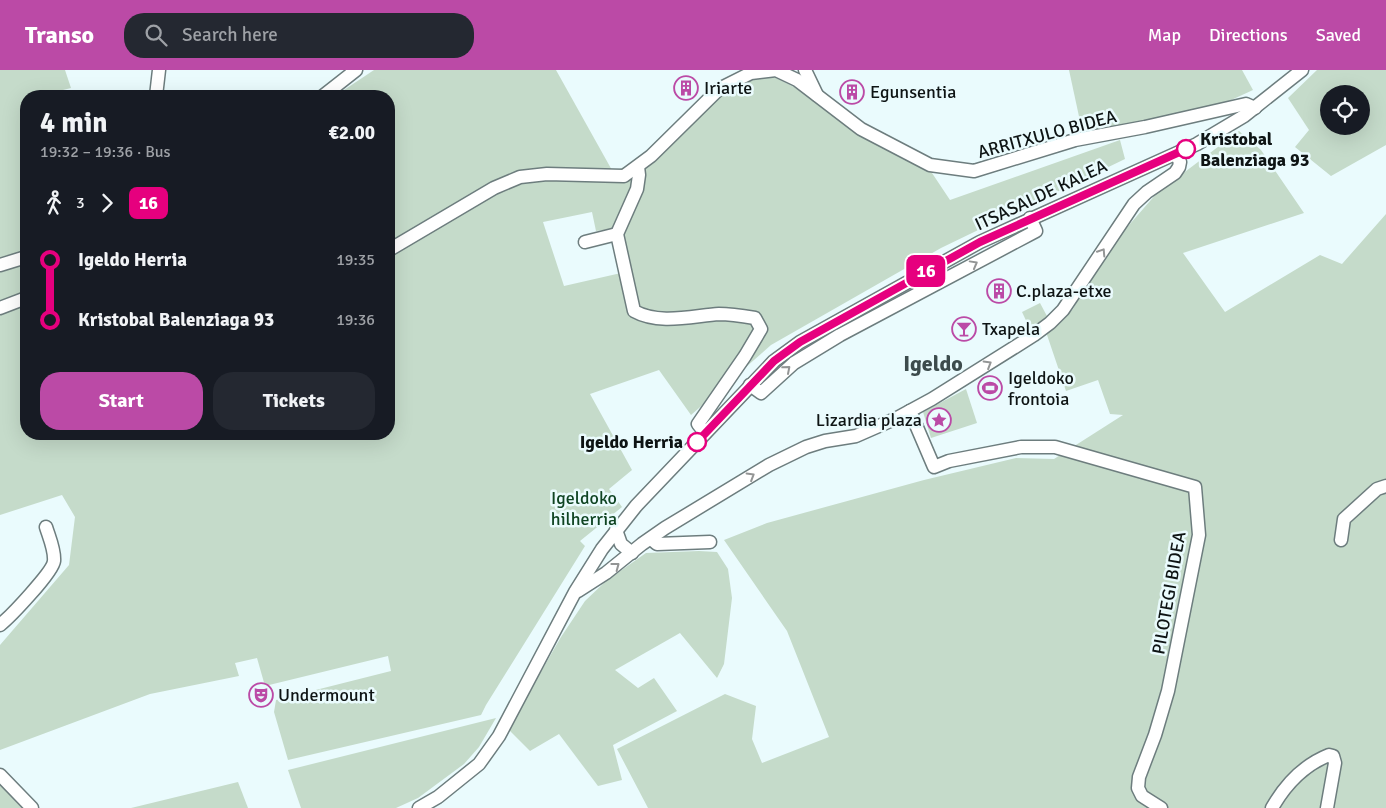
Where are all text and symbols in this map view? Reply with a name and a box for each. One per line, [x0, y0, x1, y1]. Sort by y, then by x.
search box [124, 13, 474, 58]
text: Transo [25, 20, 94, 50]
icon: search [142, 21, 170, 49]
text: Search here [182, 23, 278, 47]
text: Map [1148, 24, 1181, 46]
text: Directions [1209, 24, 1288, 46]
text: Saved [1316, 24, 1361, 46]
building icon: Iriarte [673, 75, 699, 101]
place label: Iriarte [704, 77, 752, 99]
building icon: Egunsentia [839, 79, 865, 105]
place label: Egunsentia [870, 81, 956, 103]
map controls [1320, 85, 1370, 135]
button: locate [1320, 85, 1370, 135]
street label: ARRITXULO BIDEA [975, 105, 1119, 163]
text: 4 min [40, 106, 108, 140]
text: €2.00 [329, 121, 375, 145]
place label: Kristobal Balenziaga 93 [1200, 128, 1309, 171]
marker: Kristobal Balenziaga 93 [1176, 139, 1196, 159]
text: 19:32 – 19:36 · Bus [40, 142, 171, 162]
street label: ITSASALDE KALEA [971, 155, 1111, 235]
icon: walk [40, 189, 68, 217]
icon: forward [93, 189, 121, 217]
text: 16 [139, 192, 158, 214]
text: 3 [76, 193, 85, 213]
text: Igeldo Herria [78, 248, 187, 272]
one-way arrow [1095, 248, 1105, 257]
text: 19:35 [336, 250, 375, 270]
line badge: 16 [904, 255, 948, 287]
text: 16 [916, 260, 936, 282]
one-way arrow [969, 260, 978, 270]
building icon: C.plaza-etxe [986, 278, 1012, 304]
place label: C.plaza-etxe [1016, 280, 1112, 302]
text: Kristobal Balenziaga 93 [78, 308, 274, 332]
text: 19:36 [336, 310, 375, 330]
bar icon: Txapela [951, 316, 977, 342]
place label: Txapela [982, 318, 1040, 340]
district label: Igeldo [903, 350, 963, 377]
one-way arrow [983, 360, 992, 370]
one-way arrow [782, 366, 791, 375]
place label: Igeldoko frontoia [1008, 367, 1074, 410]
button: Start [40, 372, 203, 430]
button: Tickets [213, 372, 375, 430]
sports icon: Igeldoko frontoia [977, 375, 1003, 401]
place icon: Lizardia plaza [926, 407, 952, 433]
place label: Lizardia plaza [816, 409, 922, 431]
place label: Igeldo Herria [580, 431, 683, 453]
marker: Igeldo Herria [687, 432, 707, 452]
one-way arrow [746, 473, 755, 483]
park label: Igeldoko hilherria [551, 487, 617, 530]
street label: PILOTEGI BIDEA [1147, 530, 1191, 656]
one-way arrow [610, 563, 619, 571]
theatre icon: Undermount [248, 682, 274, 708]
place label: Undermount [278, 684, 375, 706]

